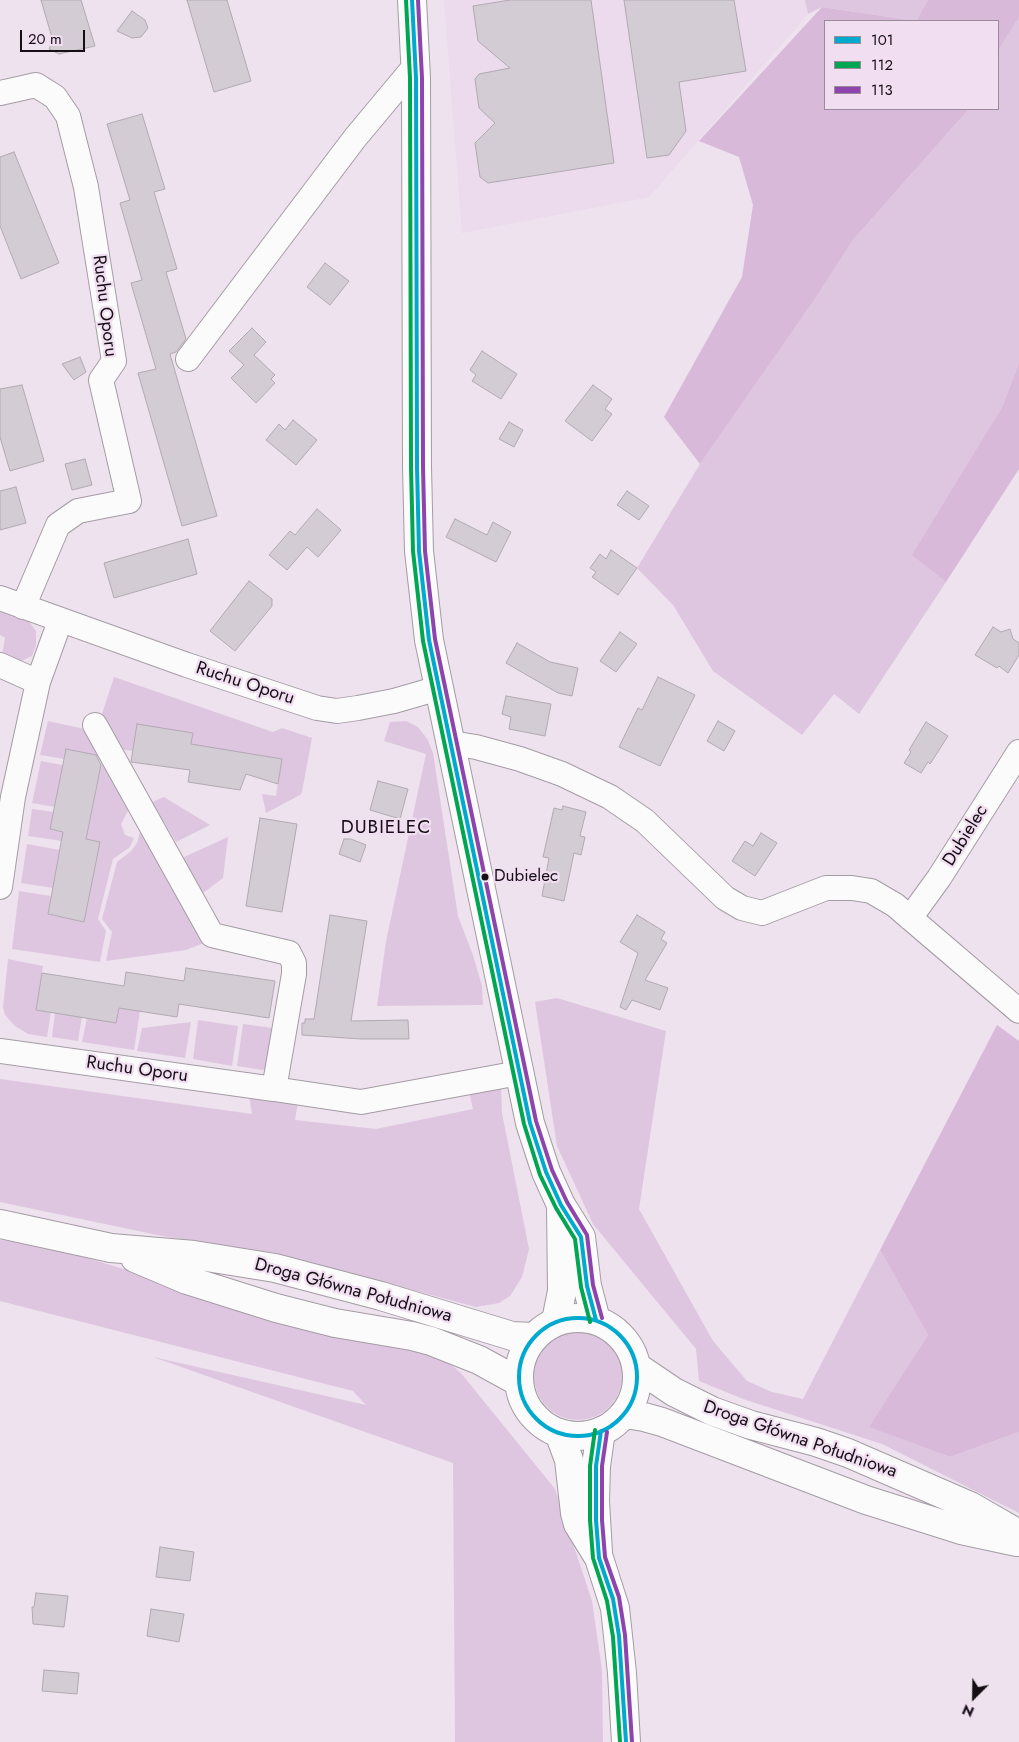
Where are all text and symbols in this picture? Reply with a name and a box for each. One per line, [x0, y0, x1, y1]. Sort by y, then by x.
scale bar [22, 20, 88, 52]
legend [824, 20, 999, 110]
text: 20 m [28, 28, 62, 50]
text: 101 [871, 29, 894, 51]
text: 112 [871, 54, 893, 76]
text: 113 [871, 79, 893, 101]
street label: Ruchu Oporu [87, 254, 121, 358]
street label: Ruchu Oporu [193, 658, 297, 710]
street label: Dubielec [939, 801, 993, 871]
district label: DUBIELEC [340, 817, 432, 839]
place label: Dubielec [494, 867, 558, 887]
marker: Dubielec [480, 872, 490, 882]
street label: Ruchu Oporu [85, 1052, 189, 1088]
street label: Droga Główna Południowa [252, 1254, 454, 1328]
street label: Droga Główna Południowa [700, 1397, 900, 1483]
north arrow [949, 1672, 999, 1722]
text: N [959, 1699, 977, 1722]

